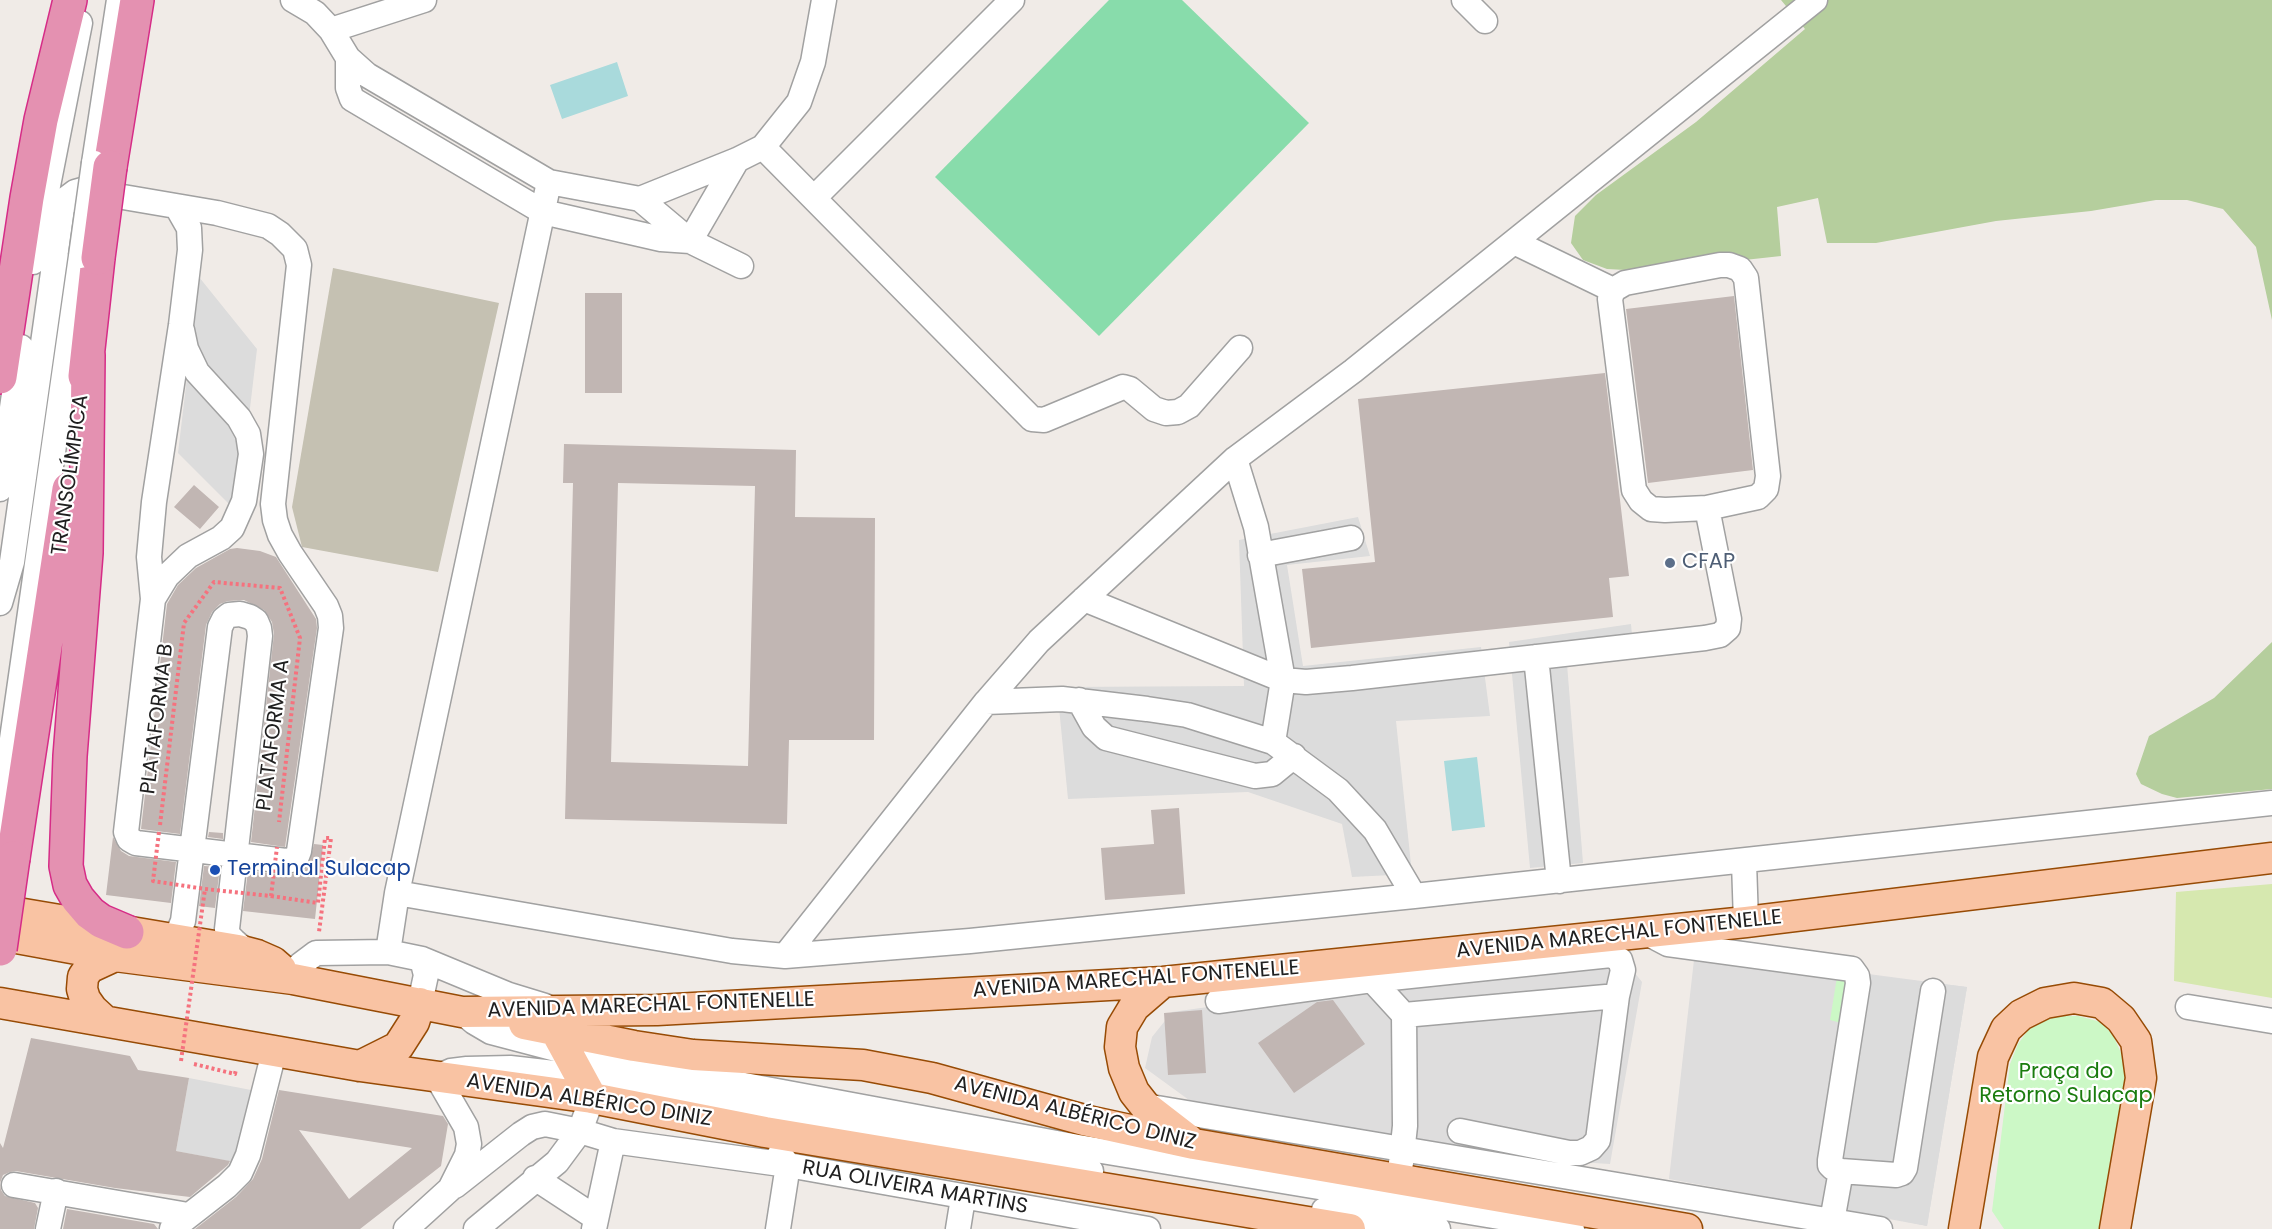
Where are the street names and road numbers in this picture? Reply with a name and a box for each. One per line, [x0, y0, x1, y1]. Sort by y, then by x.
street label: TRANSOLÍMPICA [47, 393, 95, 557]
street label: PLATAFORMA B [136, 642, 180, 796]
street label: PLATAFORMA A [252, 658, 296, 812]
street label: AVENIDA MARECHAL FONTENELLE [1455, 905, 1783, 965]
street label: AVENIDA MARECHAL FONTENELLE [972, 956, 1300, 1004]
street label: AVENIDA MARECHAL FONTENELLE [487, 988, 815, 1024]
street label: AVENIDA ALBÉRICO DINIZ [465, 1069, 713, 1133]
street label: AVENIDA ALBÉRICO DINIZ [952, 1072, 1198, 1156]
street label: RUA OLIVEIRA MARTINS [800, 1156, 1030, 1220]

